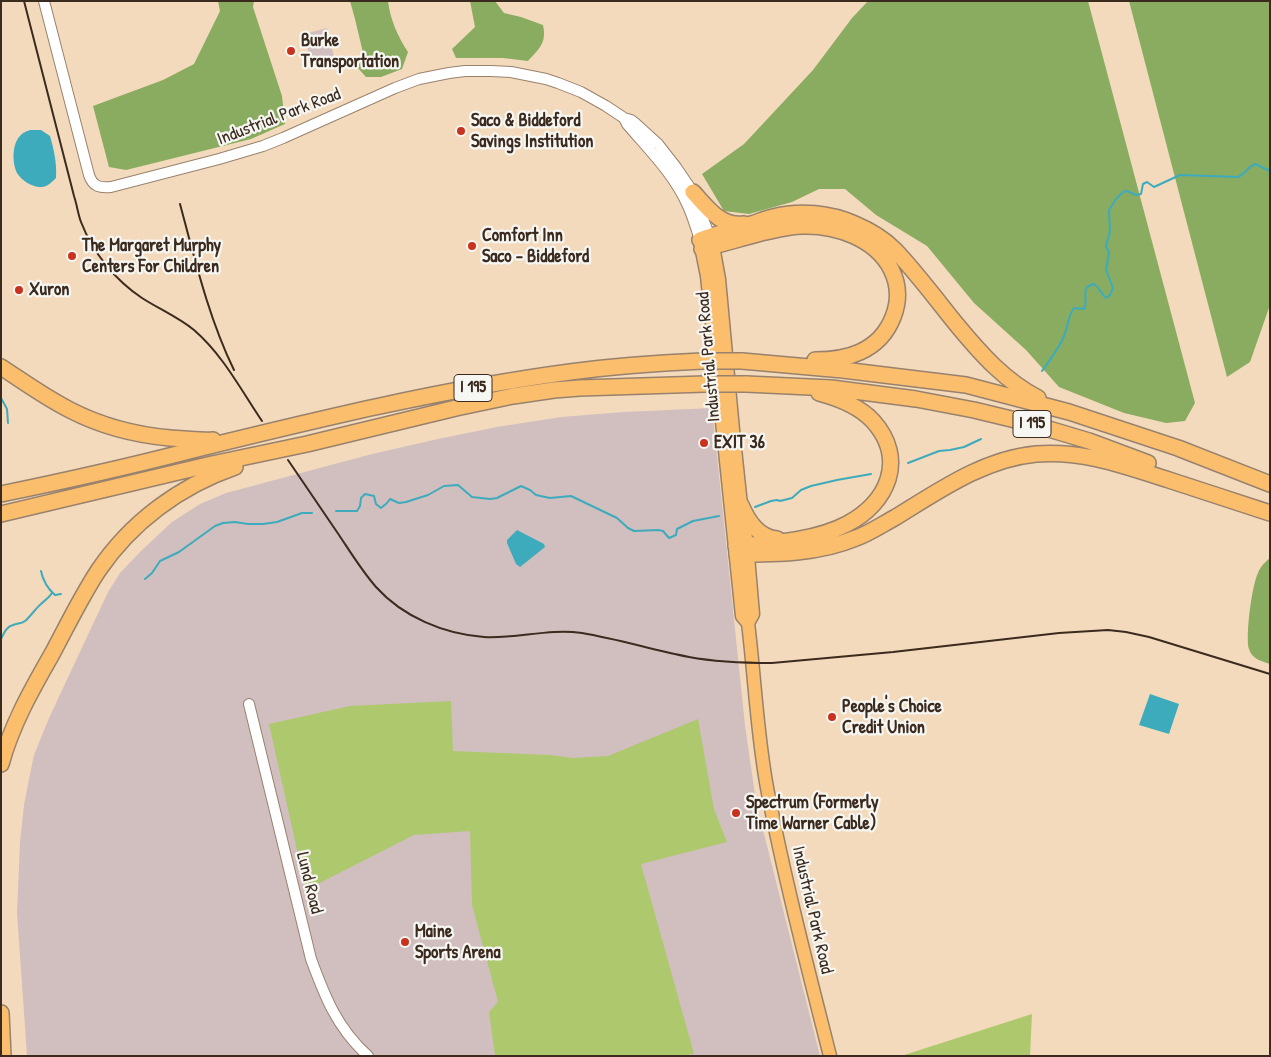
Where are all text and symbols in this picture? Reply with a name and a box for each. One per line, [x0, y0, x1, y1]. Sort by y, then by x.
place label: Burke Transportation [301, 30, 399, 72]
marker: Burke Transportation [285, 45, 297, 57]
street label: Industrial Park Road [214, 84, 344, 150]
place label: Saco & Biddeford Savings Institution [471, 110, 593, 152]
marker: Saco & Biddeford Savings Institution [455, 125, 467, 137]
place label: Comfort Inn Saco - Biddeford [482, 225, 589, 268]
place label: The Margaret Murphy Centers For Children [82, 235, 221, 278]
marker: Comfort Inn Saco - Biddeford [466, 240, 478, 252]
marker: The Margaret Murphy Centers For Children [66, 250, 78, 262]
place label: Xuron [29, 279, 69, 301]
marker: Xuron [13, 284, 25, 296]
street label: Industrial Park Road [693, 291, 725, 423]
road number: I 195 [454, 374, 492, 402]
road number: I 195 [1013, 410, 1051, 438]
place label: EXIT 36 [714, 432, 765, 454]
marker: EXIT 36 [698, 437, 710, 449]
place label: People's Choice Credit Union [842, 696, 942, 739]
marker: People's Choice Credit Union [826, 711, 838, 723]
place label: Spectrum (Formerly Time Warner Cable) [746, 792, 878, 834]
marker: Spectrum (Formerly Time Warner Cable) [730, 807, 742, 819]
street label: Industrial Park Road [787, 844, 837, 976]
street label: Lund Road [291, 850, 327, 916]
place label: Maine Sports Arena [415, 921, 500, 964]
marker: Maine Sports Arena [399, 936, 411, 948]

